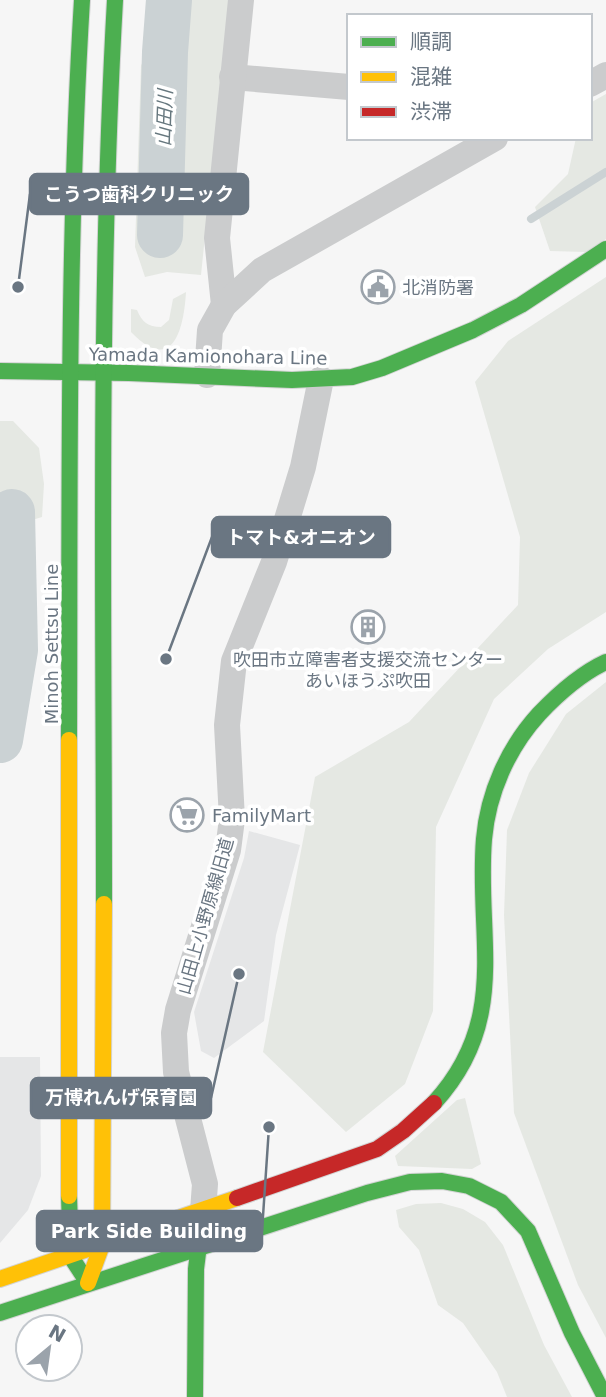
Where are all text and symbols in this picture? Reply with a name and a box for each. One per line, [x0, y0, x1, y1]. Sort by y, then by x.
legend [347, 14, 592, 140]
text: 順調 [410, 30, 452, 54]
text: 混雑 [410, 65, 452, 89]
water label: 山田川 [152, 87, 176, 147]
text: 渋滞 [410, 100, 452, 124]
callout: こうつ歯科クリニック [30, 174, 248, 214]
text: こうつ歯科クリニック [44, 183, 234, 205]
public building icon: 北消防署 [359, 268, 397, 306]
place label: 北消防署 [402, 277, 474, 298]
street label: Yamada Kamionohara Line [87, 343, 328, 369]
callout: トマト&オニオン [212, 517, 390, 557]
text: トマト&オニオン [226, 526, 376, 548]
street label: Minoh Settsu Line [41, 564, 62, 724]
building icon: 吹田市立障害者支援交流センター あいほうぷ吹田 [349, 608, 387, 646]
place label: 吹田市立障害者支援交流センター あいほうぷ吹田 [233, 649, 503, 691]
supermarket icon: FamilyMart [168, 796, 206, 834]
place label: FamilyMart [212, 805, 311, 826]
street label: 山田上小野原線旧道 [173, 835, 237, 997]
callout: 万博れんげ保育園 [31, 1078, 211, 1118]
text: 万博れんげ保育園 [45, 1086, 197, 1108]
callout: Park Side Building [37, 1211, 262, 1251]
text: Park Side Building [51, 1220, 247, 1242]
north arrow [14, 1313, 84, 1383]
text: N [45, 1320, 70, 1347]

